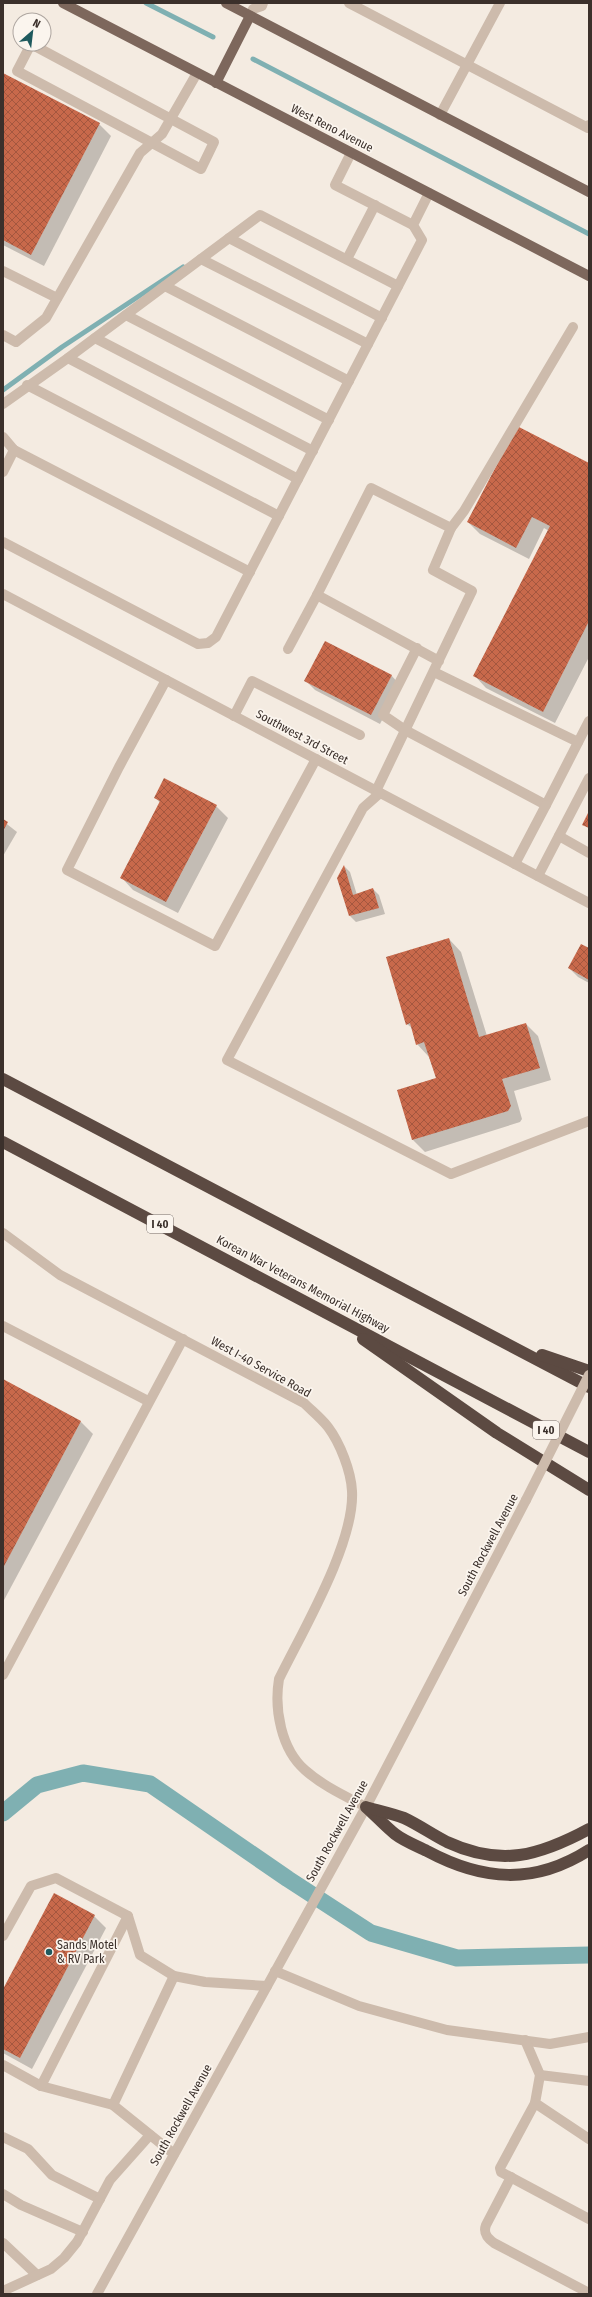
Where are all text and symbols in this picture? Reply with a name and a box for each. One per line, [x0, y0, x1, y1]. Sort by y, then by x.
north arrow [12, 12, 52, 52]
text: N [30, 16, 42, 31]
street label: West Reno Avenue [289, 101, 376, 155]
street label: Southwest 3rd Street [253, 707, 351, 767]
road number: I 40 [147, 1215, 173, 1233]
street label: Korean War Veterans Memorial Highway [214, 1232, 393, 1336]
street label: West I-40 Service Road [209, 1334, 313, 1400]
road number: I 40 [533, 1421, 559, 1439]
street label: South Rockwell Avenue [455, 1491, 521, 1599]
street label: South Rockwell Avenue [303, 1778, 371, 1884]
place label: Sands Motel & RV Park [57, 1938, 117, 1966]
marker: Sands Motel & RV Park [44, 1947, 54, 1957]
street label: South Rockwell Avenue [147, 2062, 215, 2168]

